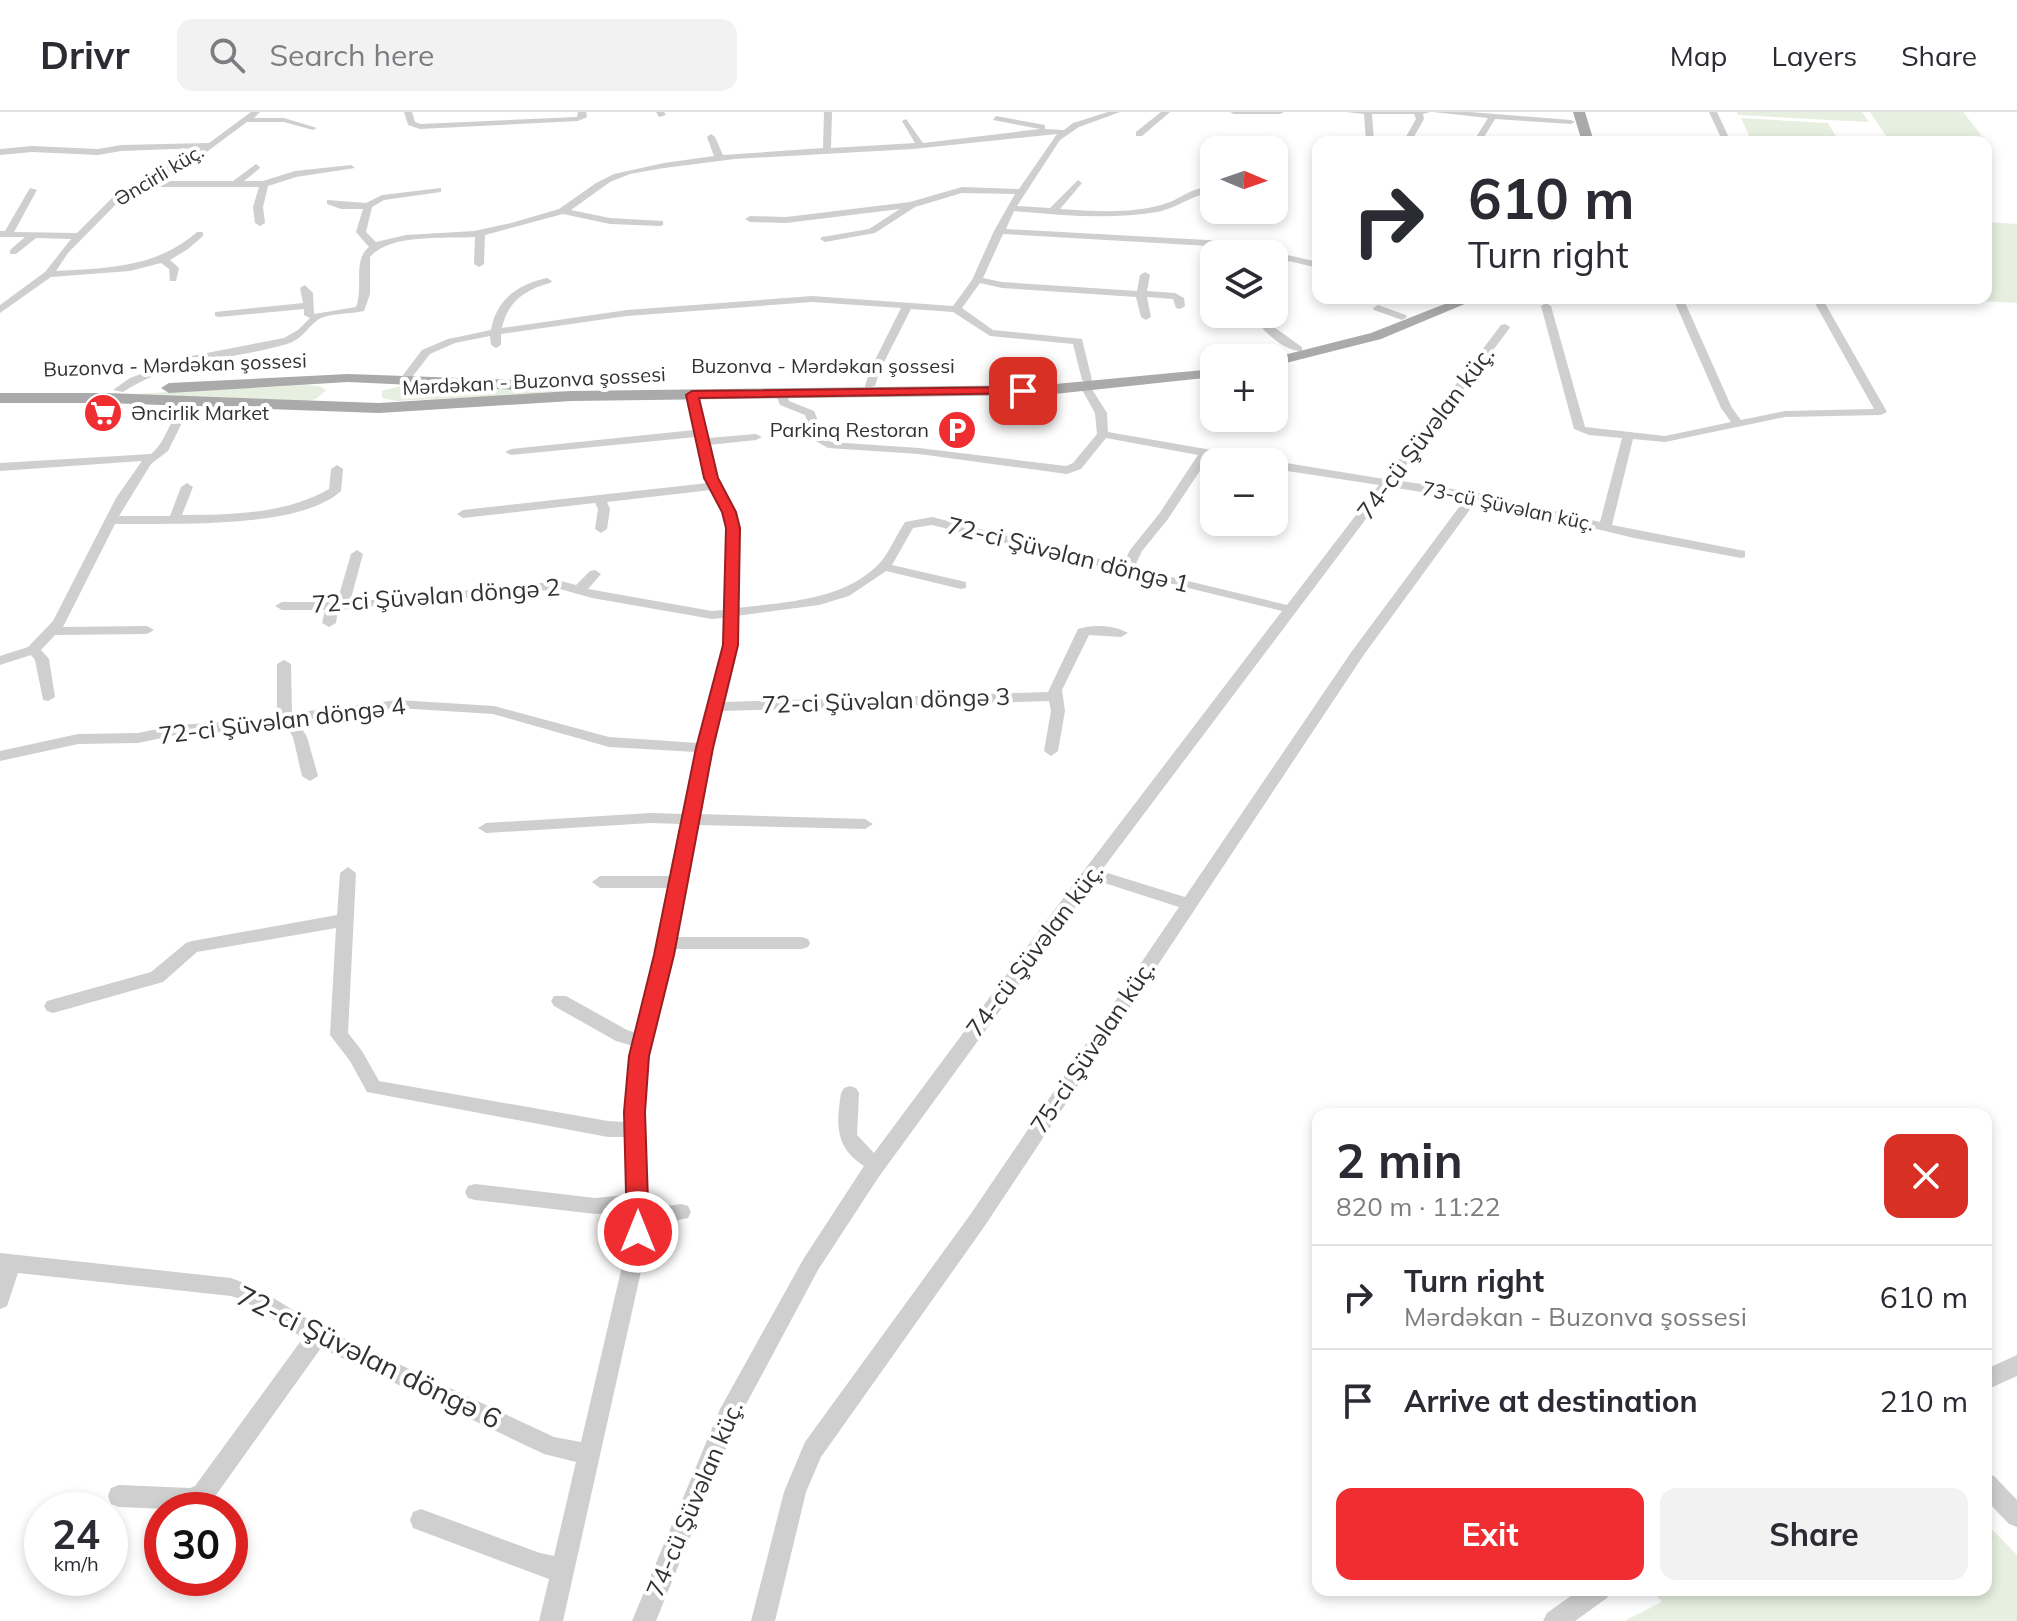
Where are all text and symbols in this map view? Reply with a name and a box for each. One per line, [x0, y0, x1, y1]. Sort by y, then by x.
search box [177, 19, 737, 91]
text: Drivr [40, 31, 129, 79]
icon: search [205, 33, 249, 77]
text: Search here [269, 36, 434, 74]
text: Map [1670, 38, 1727, 73]
text: Layers [1771, 38, 1857, 73]
text: Share [1901, 38, 1977, 73]
north arrow [1200, 136, 1288, 224]
map controls [1200, 136, 1288, 536]
street label: Əncirli küç. [109, 138, 208, 211]
text: 610 m [1468, 163, 1635, 233]
icon: right [1336, 168, 1440, 272]
text: Turn right [1468, 232, 1629, 277]
button: layers [1200, 240, 1288, 328]
street label: 74-cü Şüvəlan küç. [1350, 339, 1500, 525]
button: + [1200, 344, 1288, 432]
street label: Buzonva - Mərdəkan şossesi [43, 347, 307, 382]
street label: Buzonva - Mərdəkan şossesi [691, 353, 955, 378]
pin [989, 357, 1057, 425]
street label: Mərdəkan - Buzonva şossesi [402, 361, 666, 400]
icon: arrive [1001, 369, 1045, 413]
supermarket icon: Əncirlik Market [82, 392, 124, 434]
place label: Əncirlik Market [131, 400, 269, 425]
parking icon: Parkinq Restoran [936, 409, 978, 451]
place label: Parkinq Restoran [770, 417, 929, 442]
button: − [1200, 448, 1288, 536]
street label: 73-cü Şüvəlan küç. [1420, 475, 1596, 536]
street label: 72-ci Şüvəlan döngə 1 [944, 509, 1192, 599]
street label: 72-ci Şüvəlan döngə 2 [311, 571, 561, 619]
street label: 72-ci Şüvəlan döngə 3 [761, 681, 1011, 719]
street label: 72-ci Şüvəlan döngə 4 [157, 690, 407, 750]
street label: 74-cü Şüvəlan küç. [959, 856, 1109, 1042]
street label: 75-ci Şüvəlan küç. [1023, 954, 1161, 1139]
text: 2 min [1336, 1130, 1463, 1190]
button: close [1884, 1134, 1968, 1218]
position arrow [596, 1190, 680, 1274]
text: 820 m · 11:22 [1336, 1190, 1500, 1223]
text: Turn right [1404, 1262, 1544, 1300]
icon: right [1336, 1275, 1380, 1319]
street label: 72-ci Şüvəlan döngə 6 [231, 1277, 507, 1436]
text: 610 m [1880, 1278, 1968, 1316]
text: Mərdəkan - Buzonva şossesi [1404, 1300, 1747, 1333]
icon: arrive [1336, 1379, 1380, 1423]
text: Arrive at destination [1404, 1382, 1698, 1420]
text: 210 m [1880, 1382, 1968, 1420]
street label: 74-cü Şüvəlan küç. [639, 1396, 749, 1601]
button: Exit [1336, 1488, 1644, 1580]
button: Share [1660, 1488, 1968, 1580]
speed limit sign: 30 [144, 1492, 248, 1596]
text: 24 [52, 1509, 100, 1559]
text: km/h [53, 1551, 99, 1576]

